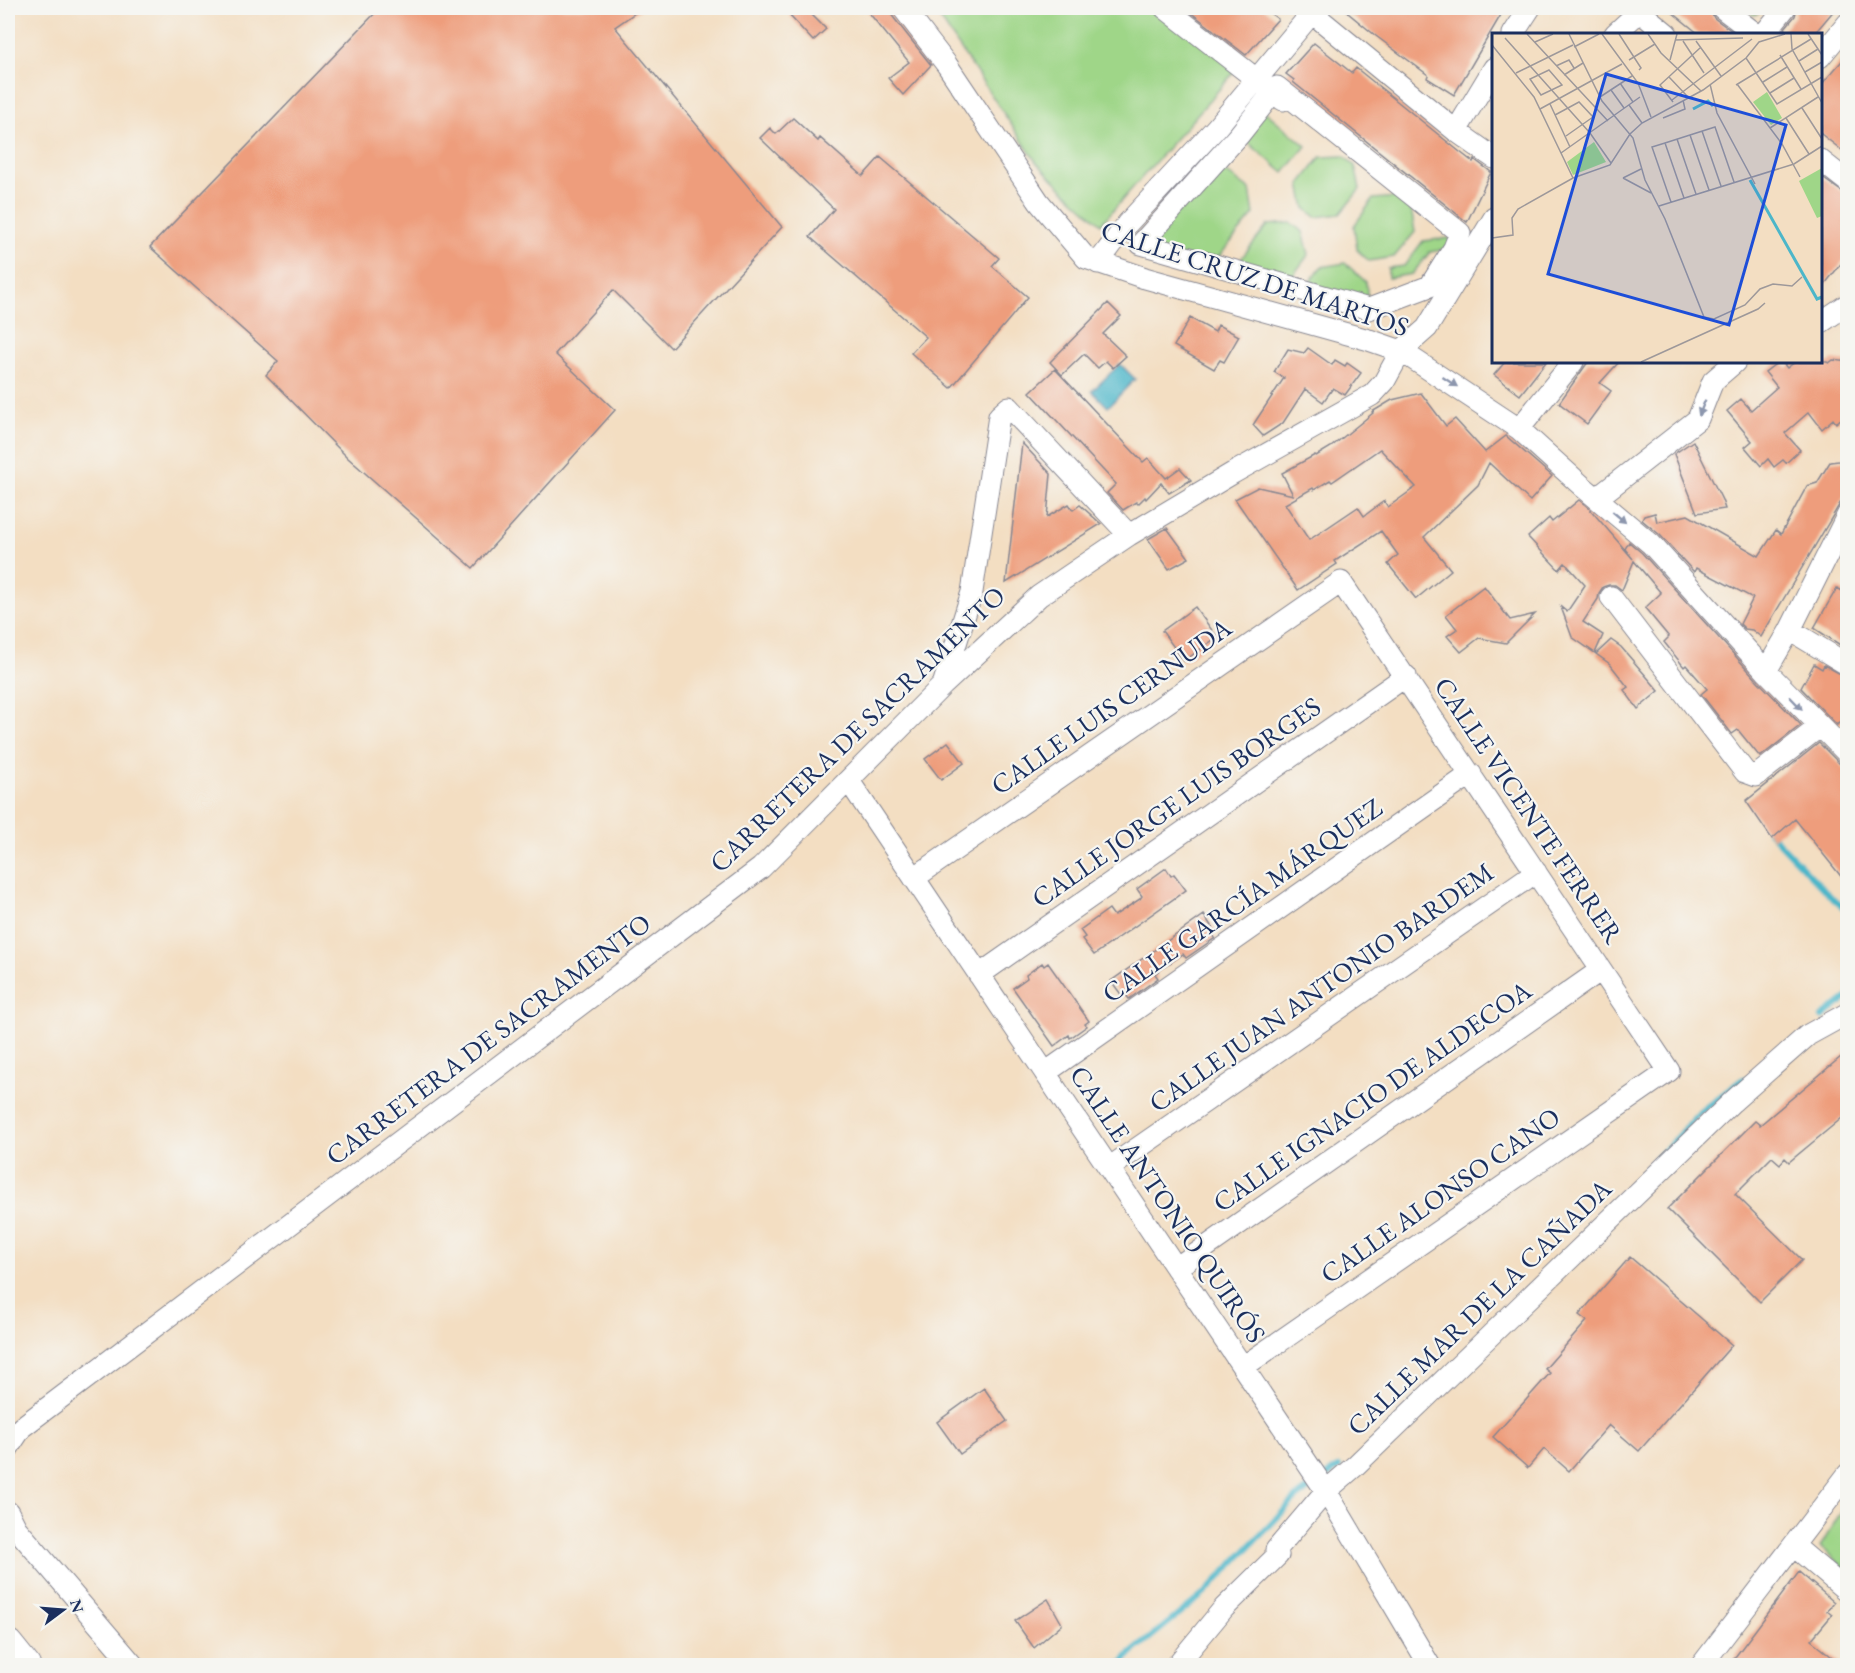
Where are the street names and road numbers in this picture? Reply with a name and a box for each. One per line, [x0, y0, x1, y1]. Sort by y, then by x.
street label: CALLE CRUZ DE MARTOS [1097, 212, 1413, 344]
street label: CARRETERA DE SACRAMENTO [702, 578, 1012, 880]
street label: CALLE LUIS CERNUDA [984, 609, 1238, 802]
street label: CALLE VICENTE FERRER [1427, 670, 1632, 951]
street label: CALLE JORGE LUIS BORGES [1025, 689, 1327, 915]
street label: CALLE GARCÍA MÁRQUEZ [1095, 790, 1389, 1010]
street label: CALLE JUAN ANTONIO BARDEM [1142, 854, 1500, 1120]
street label: CARRETERA DE SACRAMENTO [319, 905, 657, 1173]
street label: CALLE IGNACIO DE ALDECOA [1206, 972, 1538, 1220]
street label: CALLE ANTONIO QUIRÓS [1062, 1059, 1274, 1349]
street label: CALLE ALONSO CANO [1313, 1099, 1567, 1291]
street label: CALLE MAR DE LA CAÑADA [1339, 1171, 1619, 1443]

